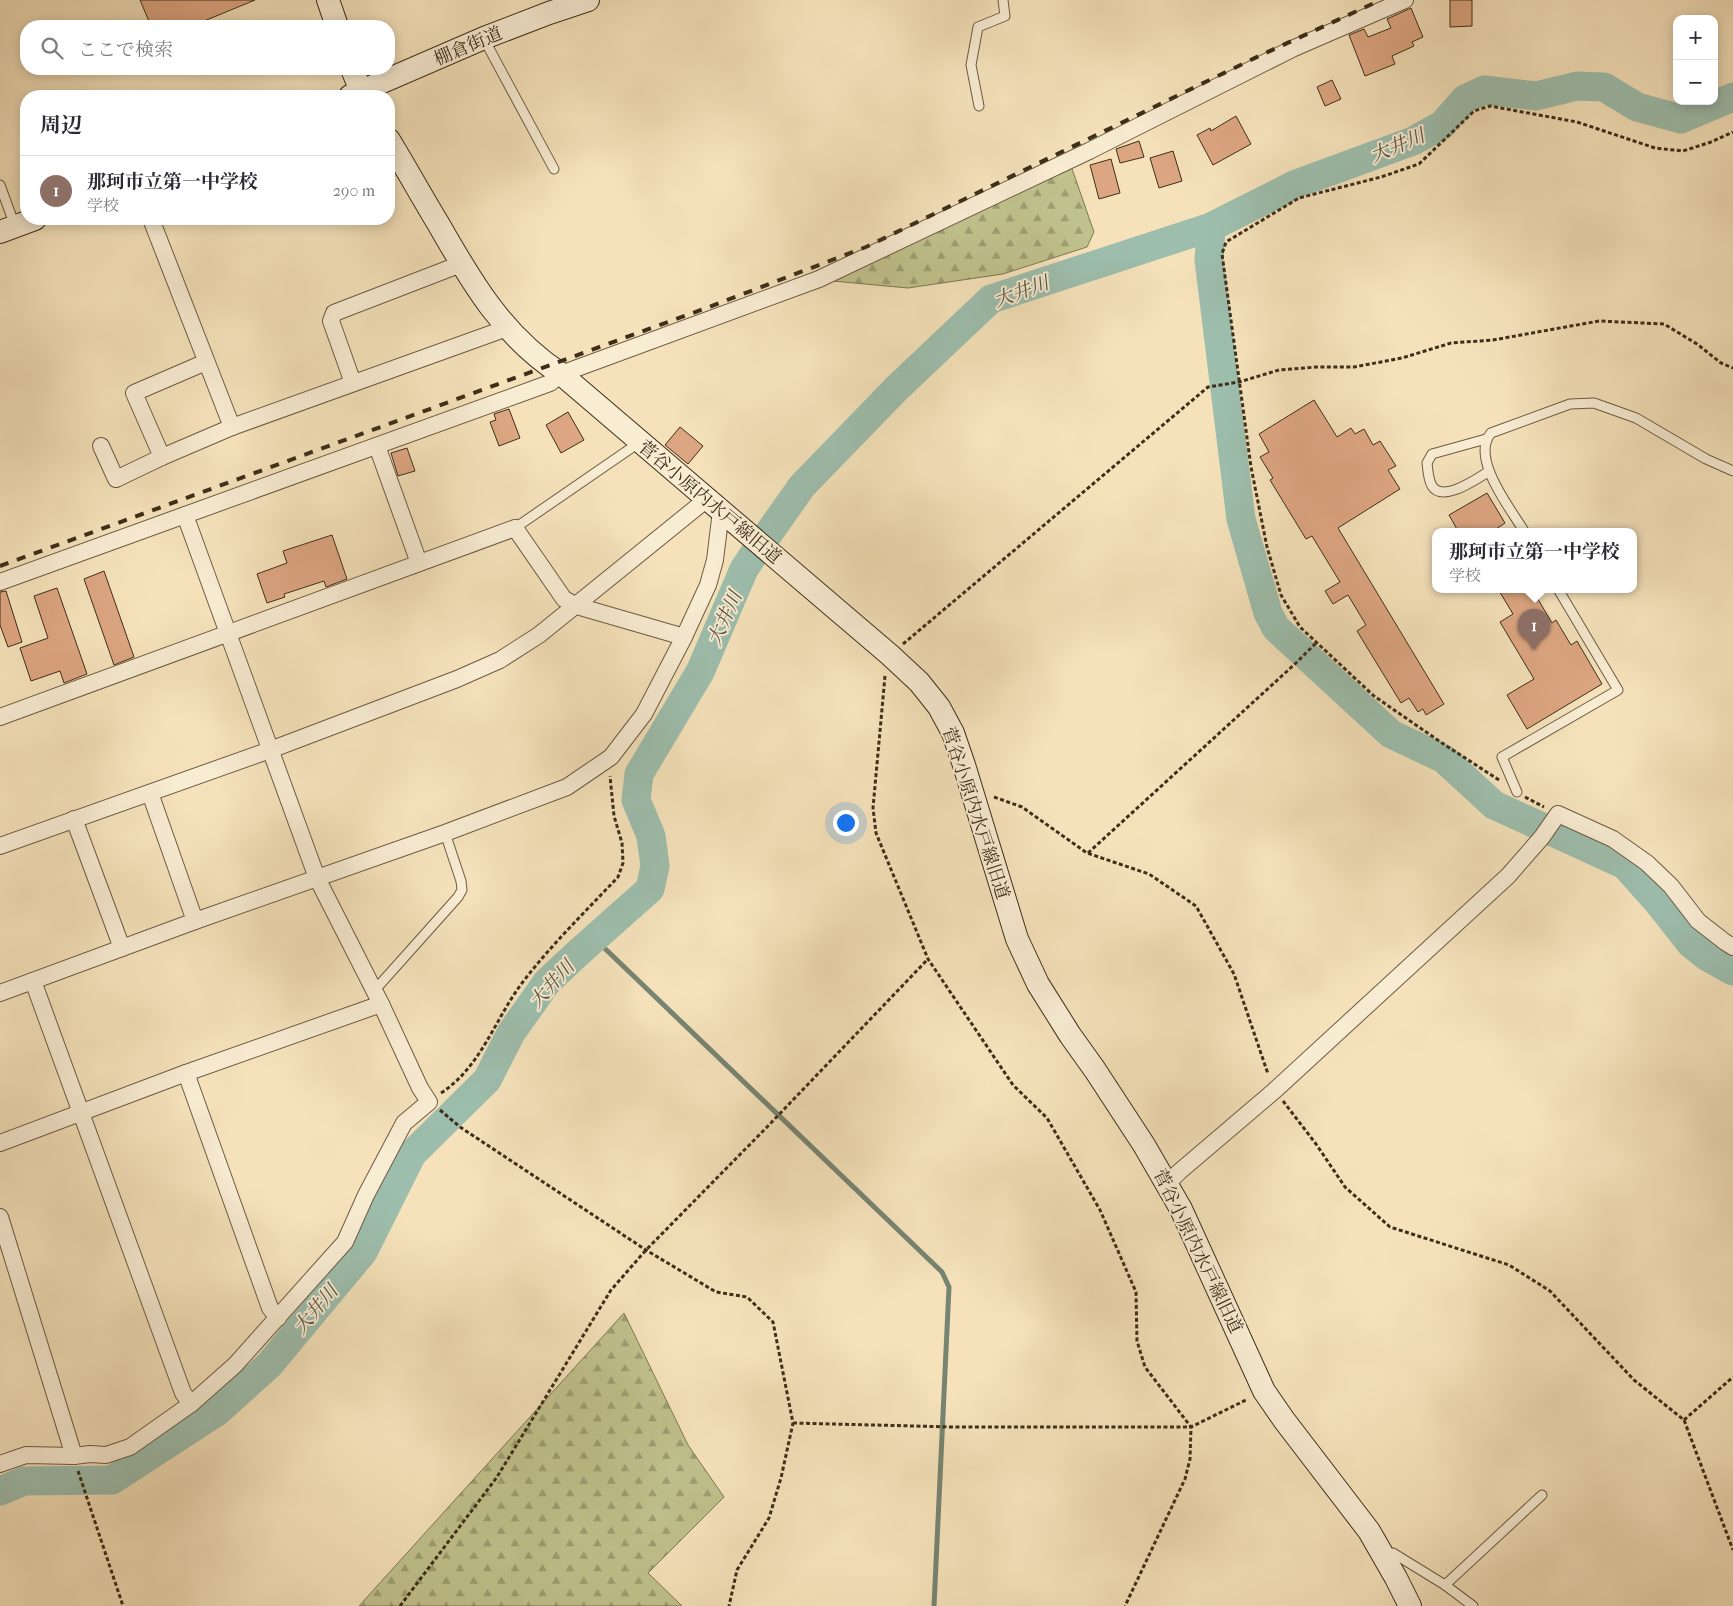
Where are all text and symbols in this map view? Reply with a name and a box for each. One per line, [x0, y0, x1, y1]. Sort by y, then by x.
map controls [1673, 15, 1718, 105]
button: + [1673, 15, 1718, 60]
search box [20, 20, 395, 75]
street label: 棚倉街道 [431, 23, 505, 70]
icon: search [38, 34, 66, 62]
text: ここで検索 [78, 39, 173, 61]
button: − [1673, 60, 1718, 105]
text: 周辺 [40, 113, 82, 137]
water label: 大井川 [1367, 124, 1430, 167]
text: 那珂市立第一中学校 [87, 171, 258, 193]
text: 1 [53, 181, 59, 200]
text: 290 m [333, 181, 375, 200]
text: 学校 [87, 196, 119, 215]
water label: 大井川 [991, 271, 1054, 312]
street label: 菅谷小原内水戸線旧道 [634, 436, 785, 568]
popup [1432, 528, 1637, 593]
text: 那珂市立第一中学校 [1449, 541, 1620, 563]
text: 学校 [1449, 566, 1481, 585]
water label: 大井川 [703, 586, 747, 649]
pin: 1 [1518, 609, 1550, 650]
street label: 菅谷小原内水戸線旧道 [938, 724, 1013, 902]
your location [833, 810, 859, 836]
water label: 大井川 [524, 955, 580, 1013]
street label: 菅谷小原内水戸線旧道 [1149, 1166, 1246, 1337]
water label: 大井川 [289, 1279, 344, 1339]

